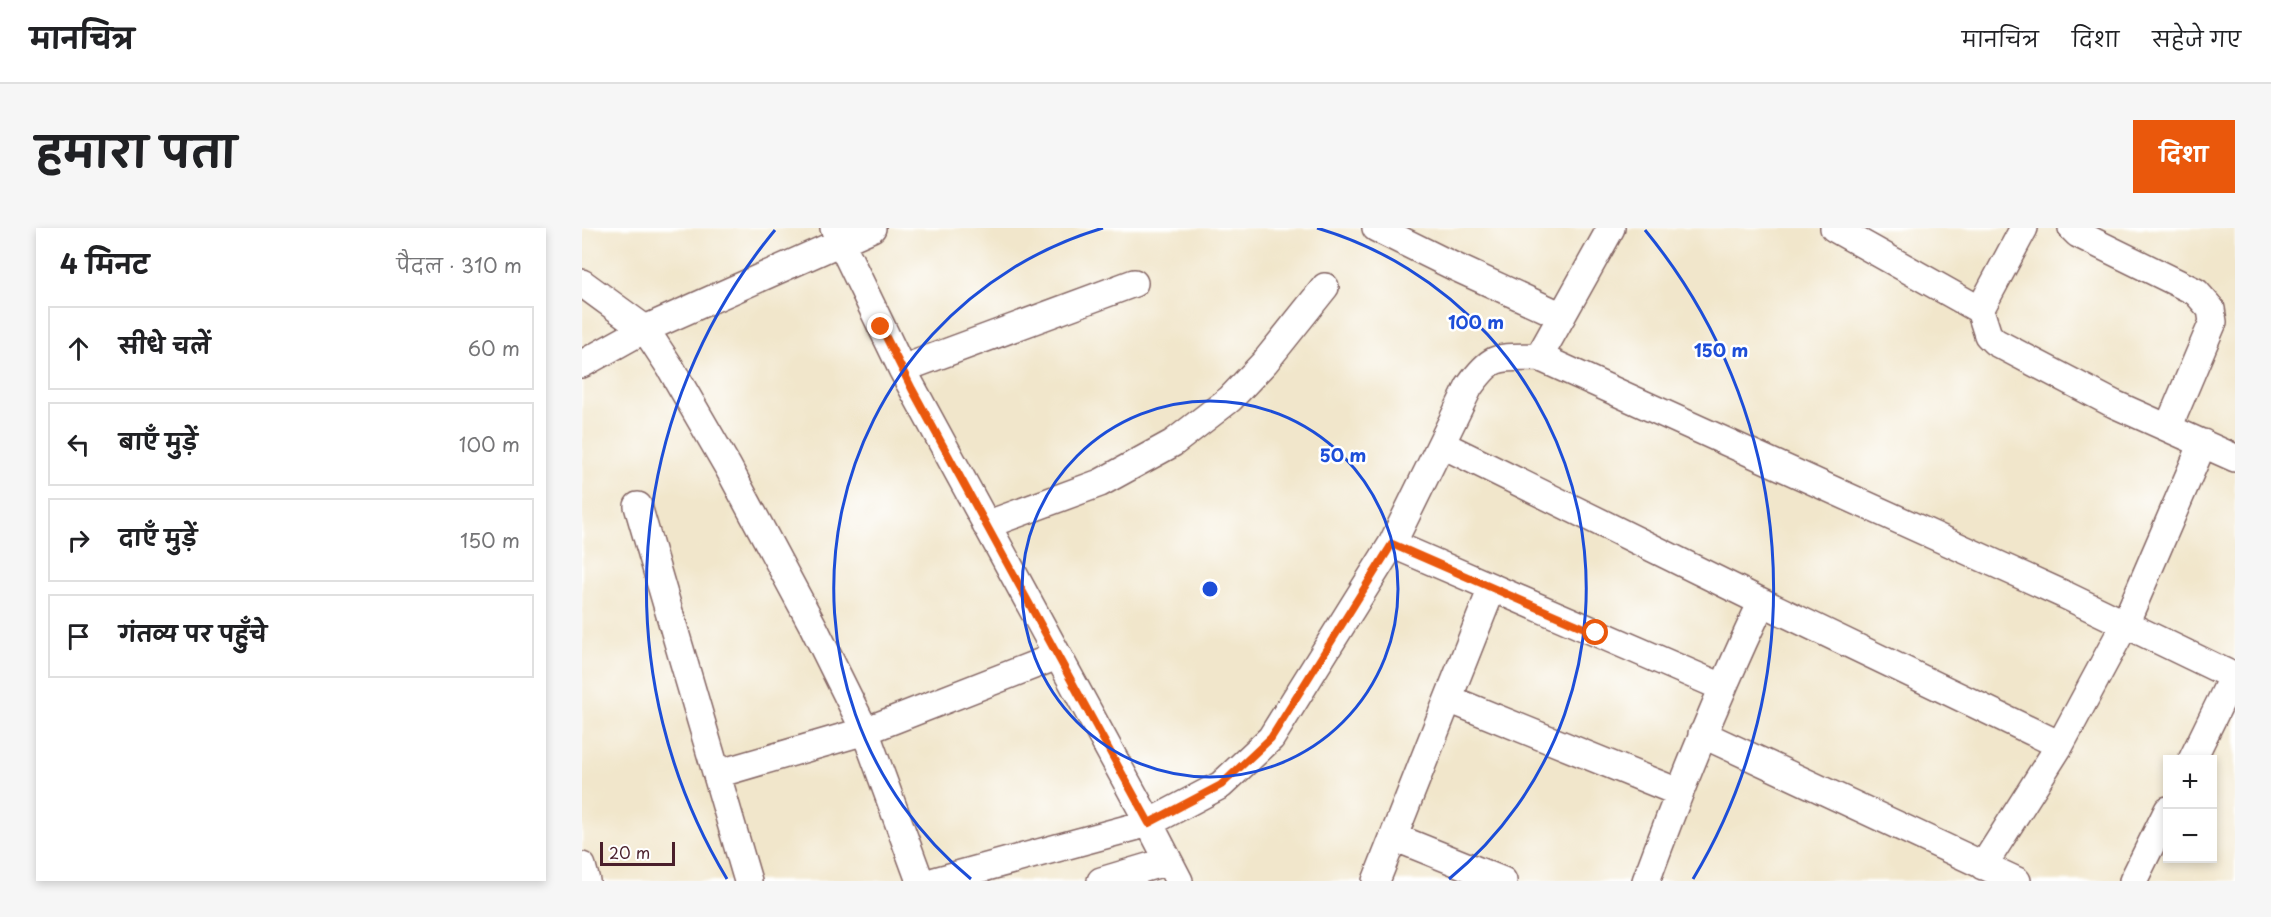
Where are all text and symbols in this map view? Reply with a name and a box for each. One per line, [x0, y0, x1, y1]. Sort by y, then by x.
text: मानचित्र [30, 16, 134, 59]
text: मानचित्र [1962, 22, 2039, 54]
text: दिशा [2072, 22, 2119, 54]
text: सहेजे गए [2152, 22, 2241, 54]
text: हमारा पता [36, 118, 236, 181]
button: दिशा [2133, 120, 2235, 193]
text: 4 मिनट [60, 244, 149, 283]
text: पैदल · 310 m [397, 250, 522, 280]
text: 100 m [1448, 308, 1504, 335]
route end [867, 313, 893, 339]
text: सीधे चलें [119, 328, 211, 361]
icon: ahead [62, 332, 95, 365]
text: 60 m [468, 333, 520, 363]
text: 150 m [1694, 336, 1748, 363]
text: बाएँ मुड़ें [119, 424, 198, 457]
icon: left [62, 428, 95, 461]
text: 100 m [459, 429, 520, 459]
text: 50 m [1320, 441, 1366, 468]
text: दाएँ मुड़ें [119, 520, 197, 553]
icon: right [62, 524, 95, 557]
text: 150 m [460, 525, 520, 555]
centre of rings [1200, 579, 1220, 599]
text: गंतव्य पर पहुँचे [119, 616, 267, 649]
route start [1582, 619, 1608, 645]
icon: arrive [62, 620, 95, 653]
map controls [2163, 755, 2217, 863]
button: + [2163, 755, 2217, 809]
button: − [2163, 809, 2217, 863]
scale bar [600, 839, 675, 866]
text: 20 m [609, 840, 650, 864]

